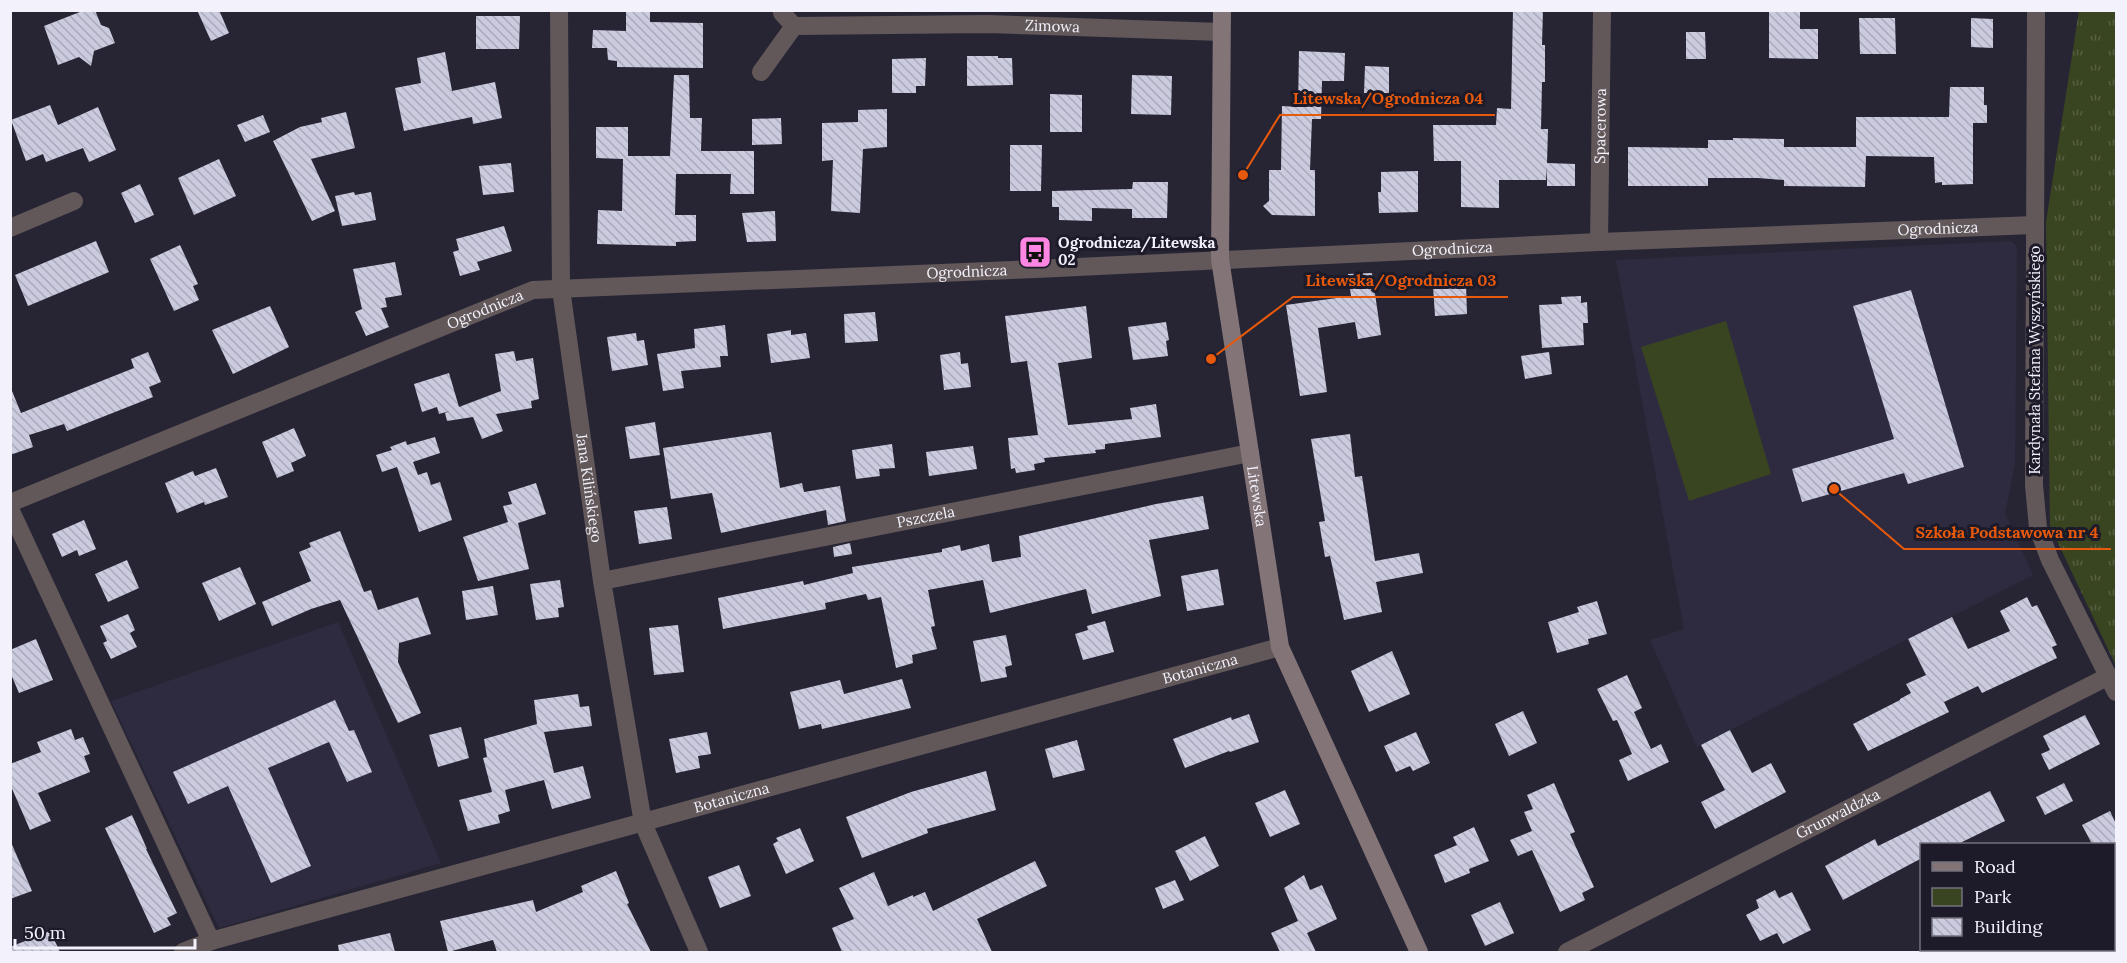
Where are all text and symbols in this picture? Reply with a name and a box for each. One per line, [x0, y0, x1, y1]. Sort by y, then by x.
street label: Zimowa [1025, 15, 1080, 36]
callout: Litewska/Ogrodnicza 04 [1280, 81, 1495, 115]
text: Litewska/Ogrodnicza 04 [1293, 88, 1484, 109]
street label: Spacerowa [1590, 88, 1610, 164]
street label: Ogrodnicza [1897, 217, 1979, 239]
place label: Ogrodnicza/Litewska 02 [1058, 233, 1215, 269]
bus stop icon: Ogrodnicza/Litewska 02 [1017, 234, 1053, 270]
street label: Ogrodnicza [1411, 237, 1493, 260]
street label: Kardynała Stefana Wyszyńskiego [2025, 245, 2044, 474]
street label: Ogrodnicza [926, 260, 1008, 283]
callout: Litewska/Ogrodnicza 03 [1293, 263, 1508, 297]
text: Litewska/Ogrodnicza 03 [1306, 270, 1496, 291]
street label: Ogrodnicza [444, 285, 526, 333]
street label: Jana Kilińskiego [572, 431, 607, 544]
street label: Litewska [1243, 464, 1271, 528]
street label: Pszczela [895, 501, 957, 532]
callout: Szkoła Podstawowa nr 4 [1904, 515, 2111, 549]
text: Szkoła Podstawowa nr 4 [1916, 522, 2099, 542]
street label: Botaniczna [1160, 649, 1240, 688]
street label: Botaniczna [692, 778, 772, 817]
street label: Grunwaldzka [1792, 784, 1883, 843]
legend [1920, 843, 2115, 951]
text: Road [1974, 855, 2016, 878]
text: Park [1974, 885, 2012, 908]
scale bar [15, 912, 195, 950]
text: Building [1974, 915, 2044, 938]
text: 50 m [24, 921, 66, 944]

